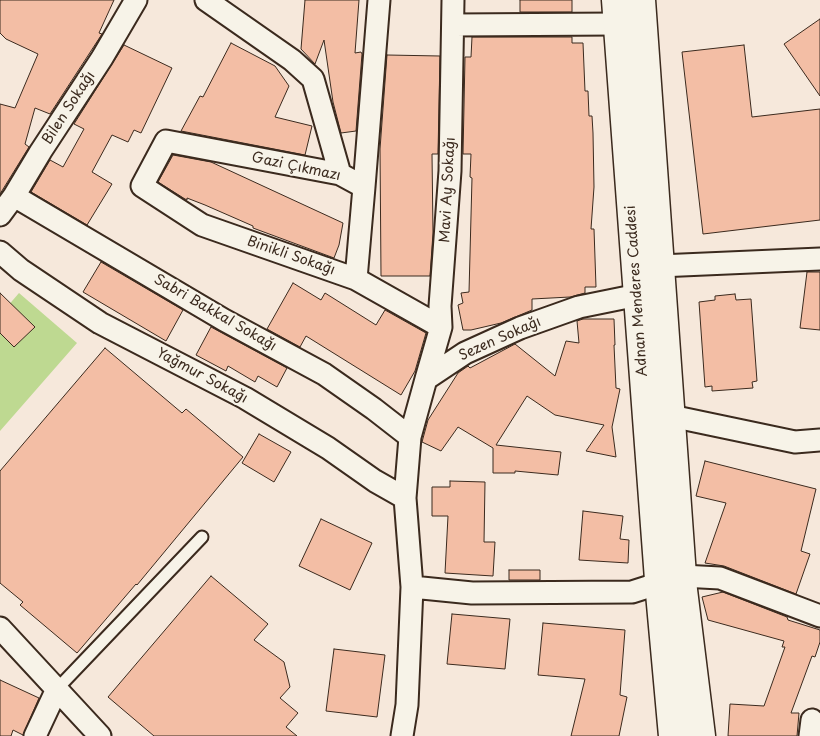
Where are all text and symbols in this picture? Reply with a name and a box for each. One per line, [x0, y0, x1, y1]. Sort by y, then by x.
street label: Bilen Sokağı [39, 68, 99, 148]
street label: Mavi Ay Sokağı [437, 137, 459, 243]
street label: Gazi Çıkmazı [250, 149, 342, 185]
street label: Adnan Menderes Caddesi [623, 205, 651, 377]
street label: Binikli Sokağı [245, 233, 337, 279]
street label: Sabri Bakkal Sokağı [151, 271, 279, 355]
street label: Sezen Sokağı [456, 313, 544, 365]
street label: Yağmur Sokağı [154, 345, 250, 407]

